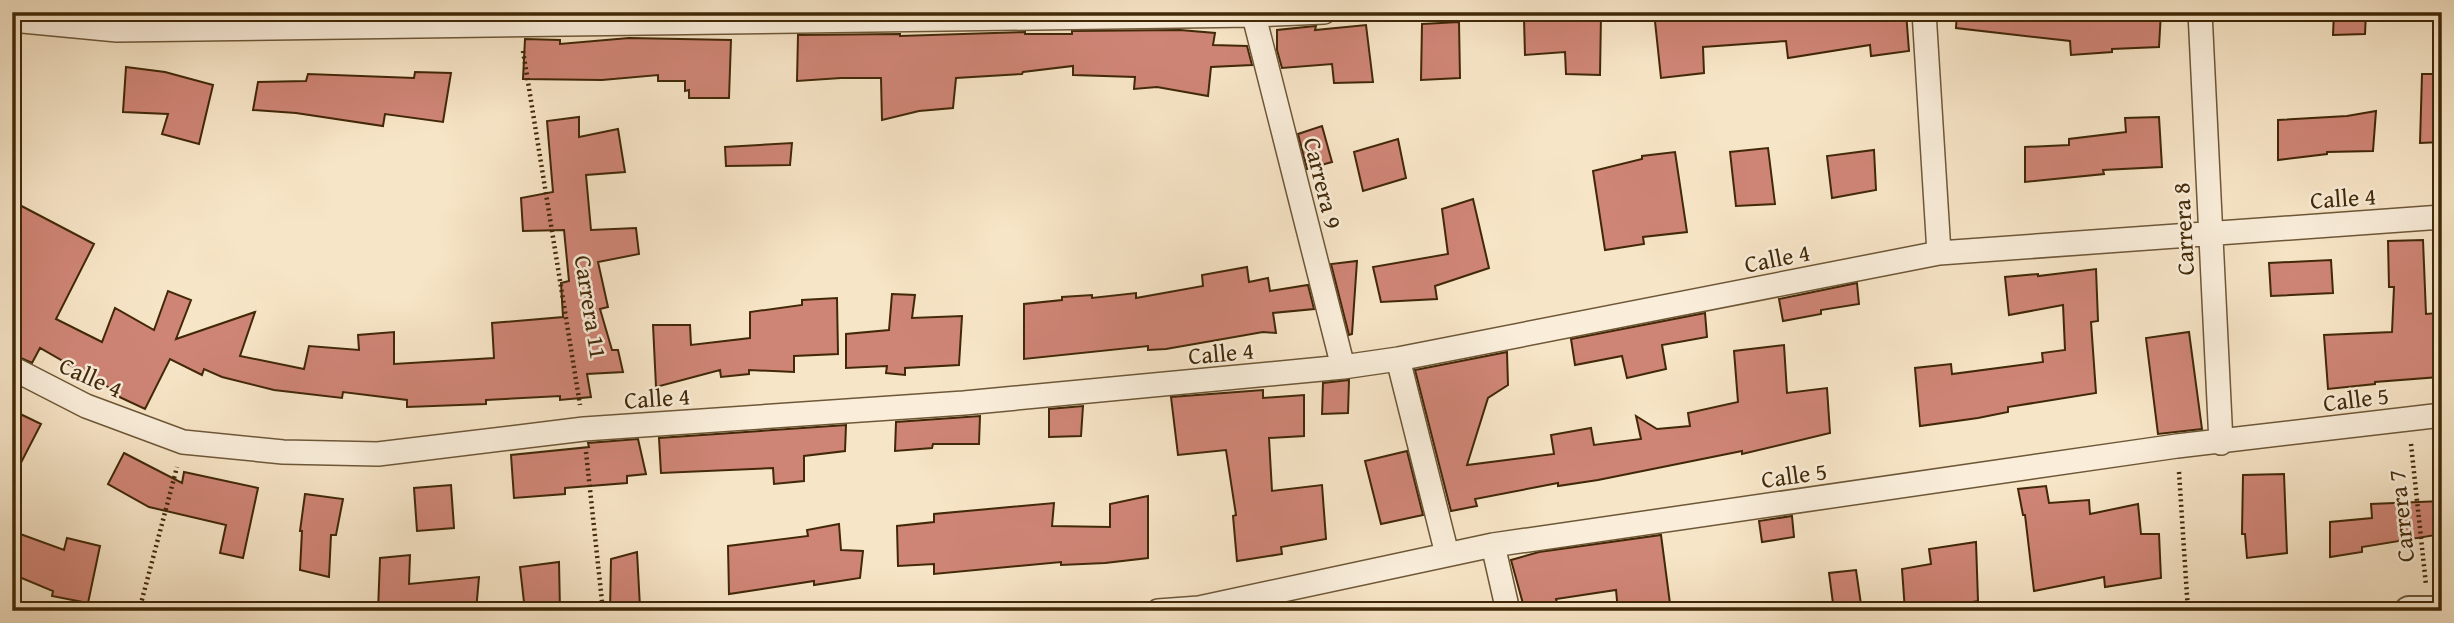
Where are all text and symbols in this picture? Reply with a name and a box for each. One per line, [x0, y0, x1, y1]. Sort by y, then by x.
street label: Carrera 9 [1295, 134, 1351, 232]
street label: Calle 4 [2309, 178, 2377, 218]
street label: Carrera 8 [2163, 182, 2203, 276]
street label: Calle 4 [1741, 235, 1813, 281]
street label: Carrera 11 [566, 253, 616, 361]
street label: Calle 4 [1187, 333, 1255, 373]
street label: Calle 4 [54, 348, 128, 406]
street label: Calle 4 [623, 378, 691, 418]
street label: Calle 5 [2321, 378, 2391, 420]
street label: Calle 5 [1759, 453, 1829, 497]
street label: Carrera 7 [2379, 468, 2423, 564]

